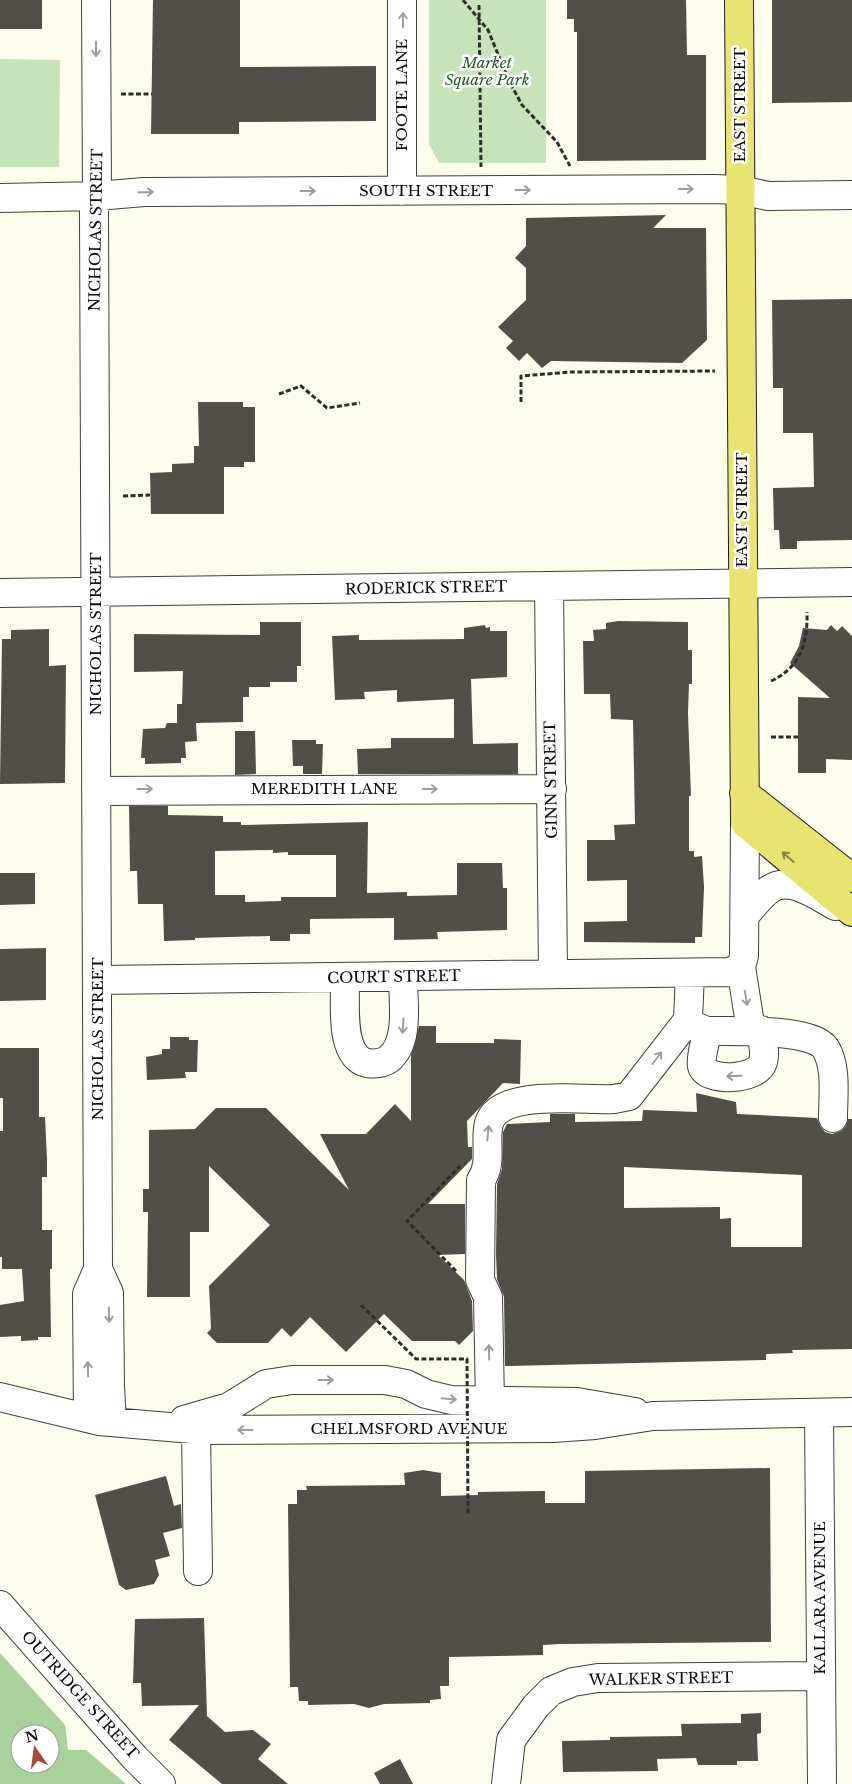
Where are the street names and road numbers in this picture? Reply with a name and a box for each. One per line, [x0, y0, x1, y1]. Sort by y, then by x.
street label: FOOTE LANE [392, 39, 411, 151]
street label: EAST STREET [730, 47, 749, 163]
street label: NICHOLAS STREET [85, 148, 106, 312]
street label: SOUTH STREET [359, 181, 493, 200]
street label: EAST STREET [732, 452, 751, 568]
street label: NICHOLAS STREET [86, 552, 105, 716]
street label: RODERICK STREET [345, 577, 507, 598]
street label: GINN STREET [540, 721, 561, 839]
street label: MEREDITH LANE [251, 779, 397, 798]
street label: NICHOLAS STREET [88, 957, 107, 1121]
street label: COURT STREET [327, 966, 461, 987]
street label: CHELMSFORD AVENUE [311, 1419, 508, 1438]
street label: KALLARA AVENUE [810, 1521, 829, 1675]
street label: OUTRIDGE STREET [18, 1627, 143, 1763]
street label: WALKER STREET [588, 1668, 733, 1689]

